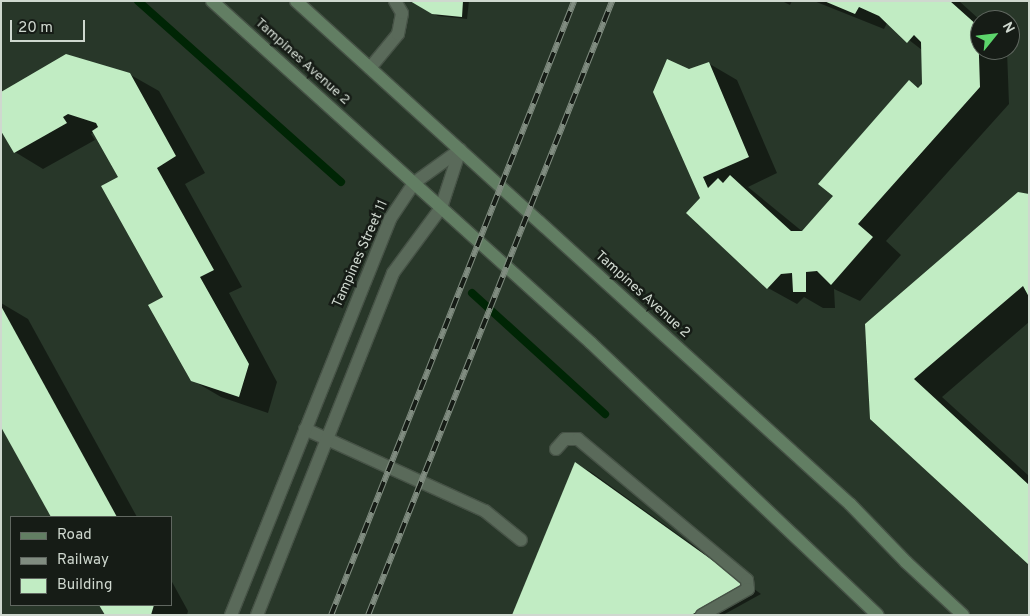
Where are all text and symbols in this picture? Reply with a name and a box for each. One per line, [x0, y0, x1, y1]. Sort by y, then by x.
scale bar [12, 10, 88, 42]
north arrow [970, 10, 1020, 60]
street label: Tampines Avenue 2 [251, 15, 353, 109]
text: 20 m [18, 19, 53, 38]
text: N [998, 19, 1018, 36]
street label: Tampines Street 11 [330, 198, 392, 310]
street label: Tampines Avenue 2 [591, 248, 693, 342]
legend [10, 516, 172, 606]
text: Road [57, 526, 92, 545]
text: Railway [57, 551, 109, 570]
text: Building [57, 576, 112, 595]

